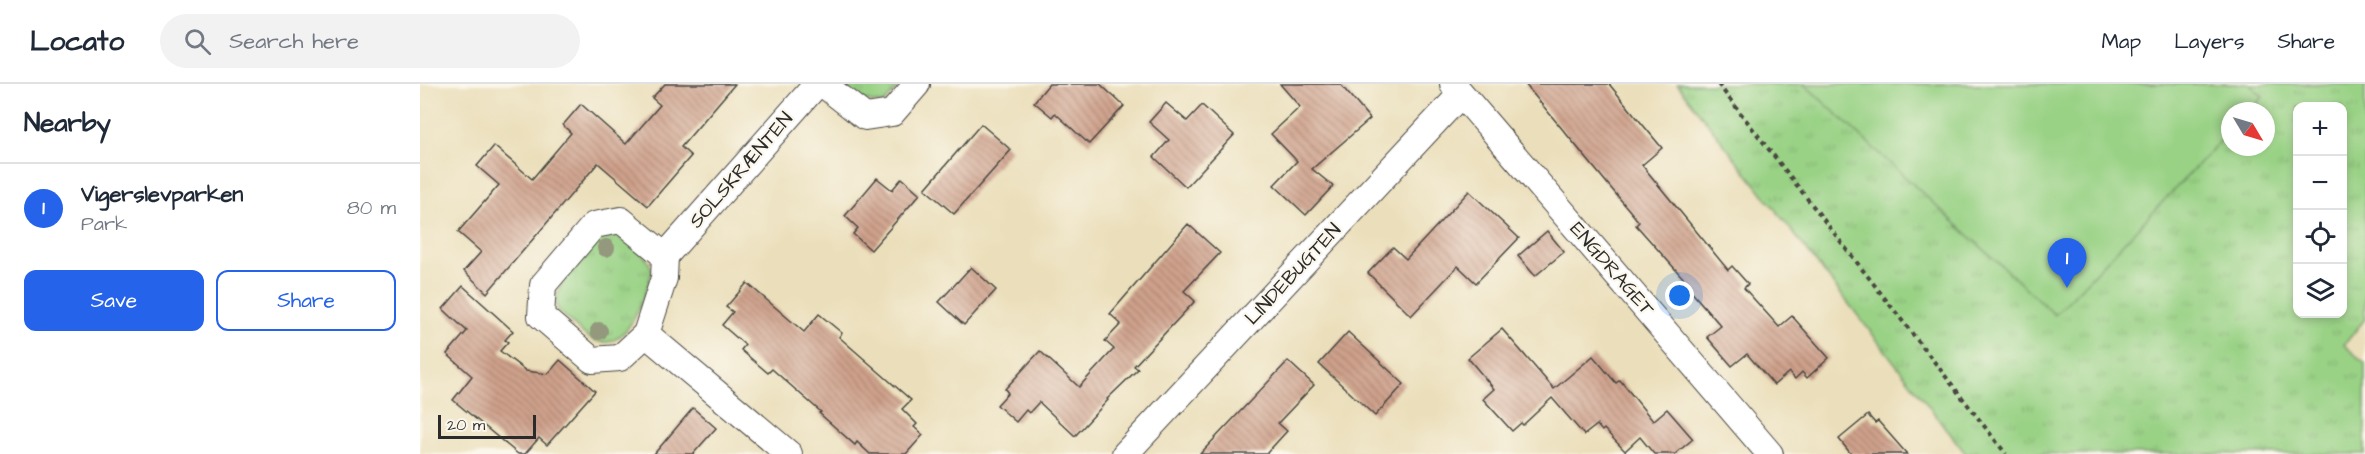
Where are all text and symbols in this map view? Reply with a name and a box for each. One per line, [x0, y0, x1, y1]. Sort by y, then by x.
search box [160, 14, 580, 68]
text: Locato [30, 22, 124, 61]
icon: search [181, 25, 214, 58]
text: Search here [229, 26, 359, 57]
text: Map [2101, 27, 2141, 56]
text: Layers [2174, 27, 2244, 56]
text: Share [2277, 27, 2335, 56]
north arrow [2221, 102, 2275, 156]
map controls [2293, 102, 2347, 318]
button: + [2293, 102, 2347, 156]
text: Nearby [24, 105, 111, 141]
street label: SOLSKRÆNTEN [682, 106, 800, 234]
button: − [2293, 156, 2347, 210]
text: Vigerslevparken [81, 179, 243, 210]
text: 1 [42, 194, 45, 222]
text: 80 m [347, 194, 396, 222]
text: Park [81, 210, 127, 238]
button: locate [2293, 210, 2347, 264]
street label: ENGDRAGET [1563, 216, 1661, 323]
street label: LINDEBUGTEN [1238, 217, 1348, 331]
pin: 1 [2048, 238, 2086, 288]
button: layers [2293, 264, 2347, 318]
button: Save [24, 270, 204, 331]
button: Share [216, 270, 396, 331]
your location [1665, 281, 1694, 310]
scale bar [438, 412, 536, 440]
text: 20 m [447, 414, 485, 436]

